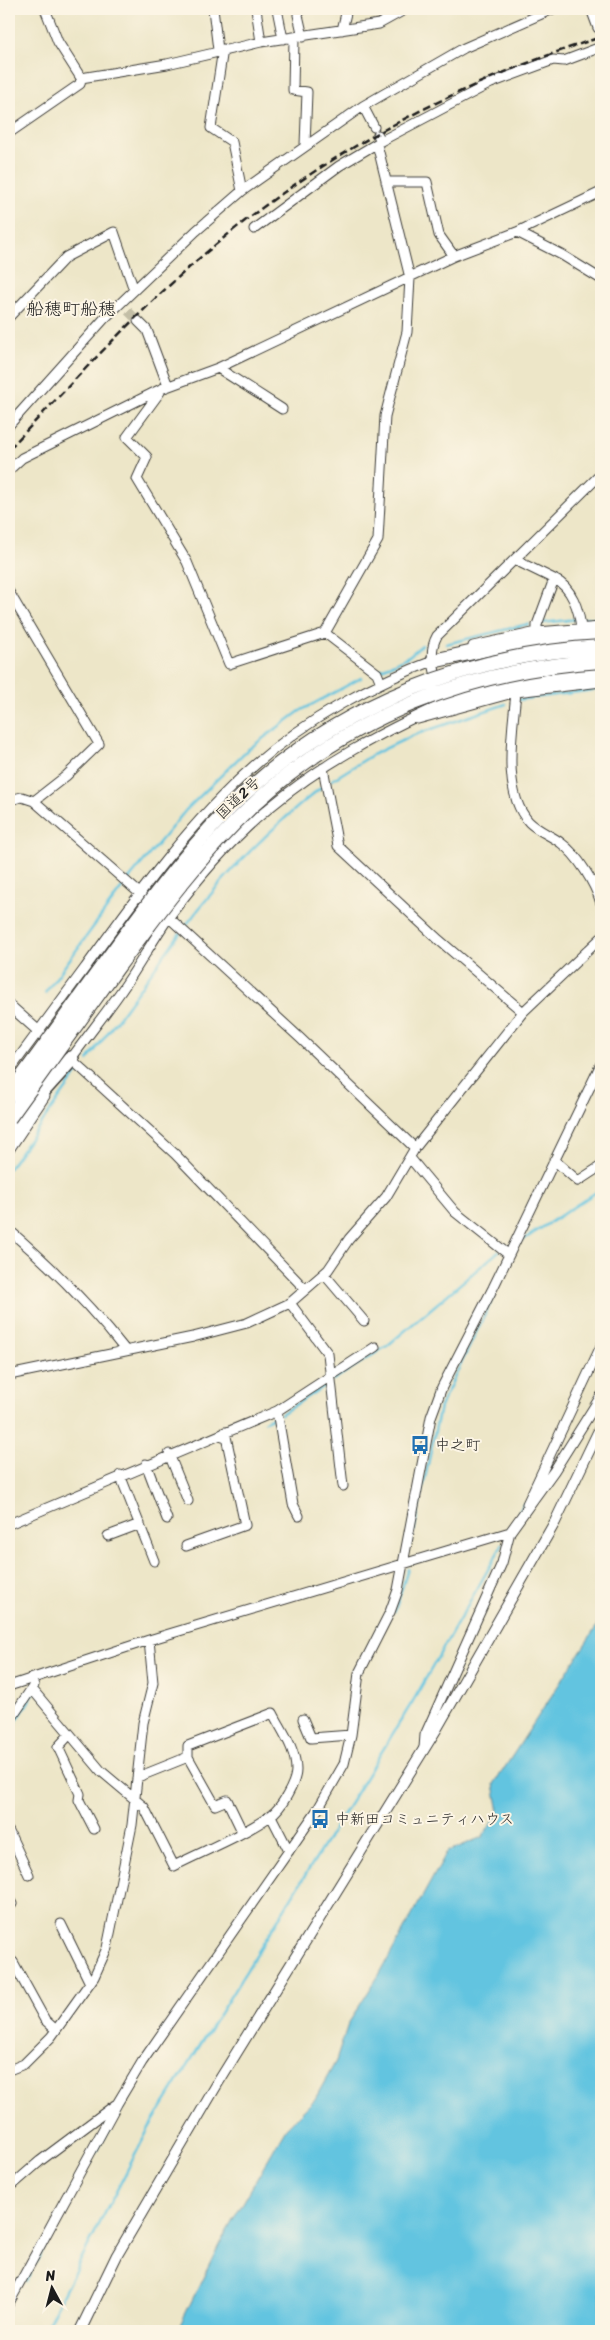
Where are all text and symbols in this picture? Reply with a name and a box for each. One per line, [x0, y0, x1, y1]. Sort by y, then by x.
district label: 船穂町船穂 [26, 293, 116, 325]
street label: 国道2号 [210, 770, 266, 826]
place label: 中之町 [435, 1432, 481, 1458]
bus stop icon: 中之町 [409, 1434, 431, 1456]
place label: 中新田コミュニティハウス [335, 1806, 514, 1832]
bus stop icon: 中新田コミュニティハウス [309, 1808, 331, 1830]
north arrow [28, 2262, 78, 2312]
text: N [43, 2263, 57, 2289]

